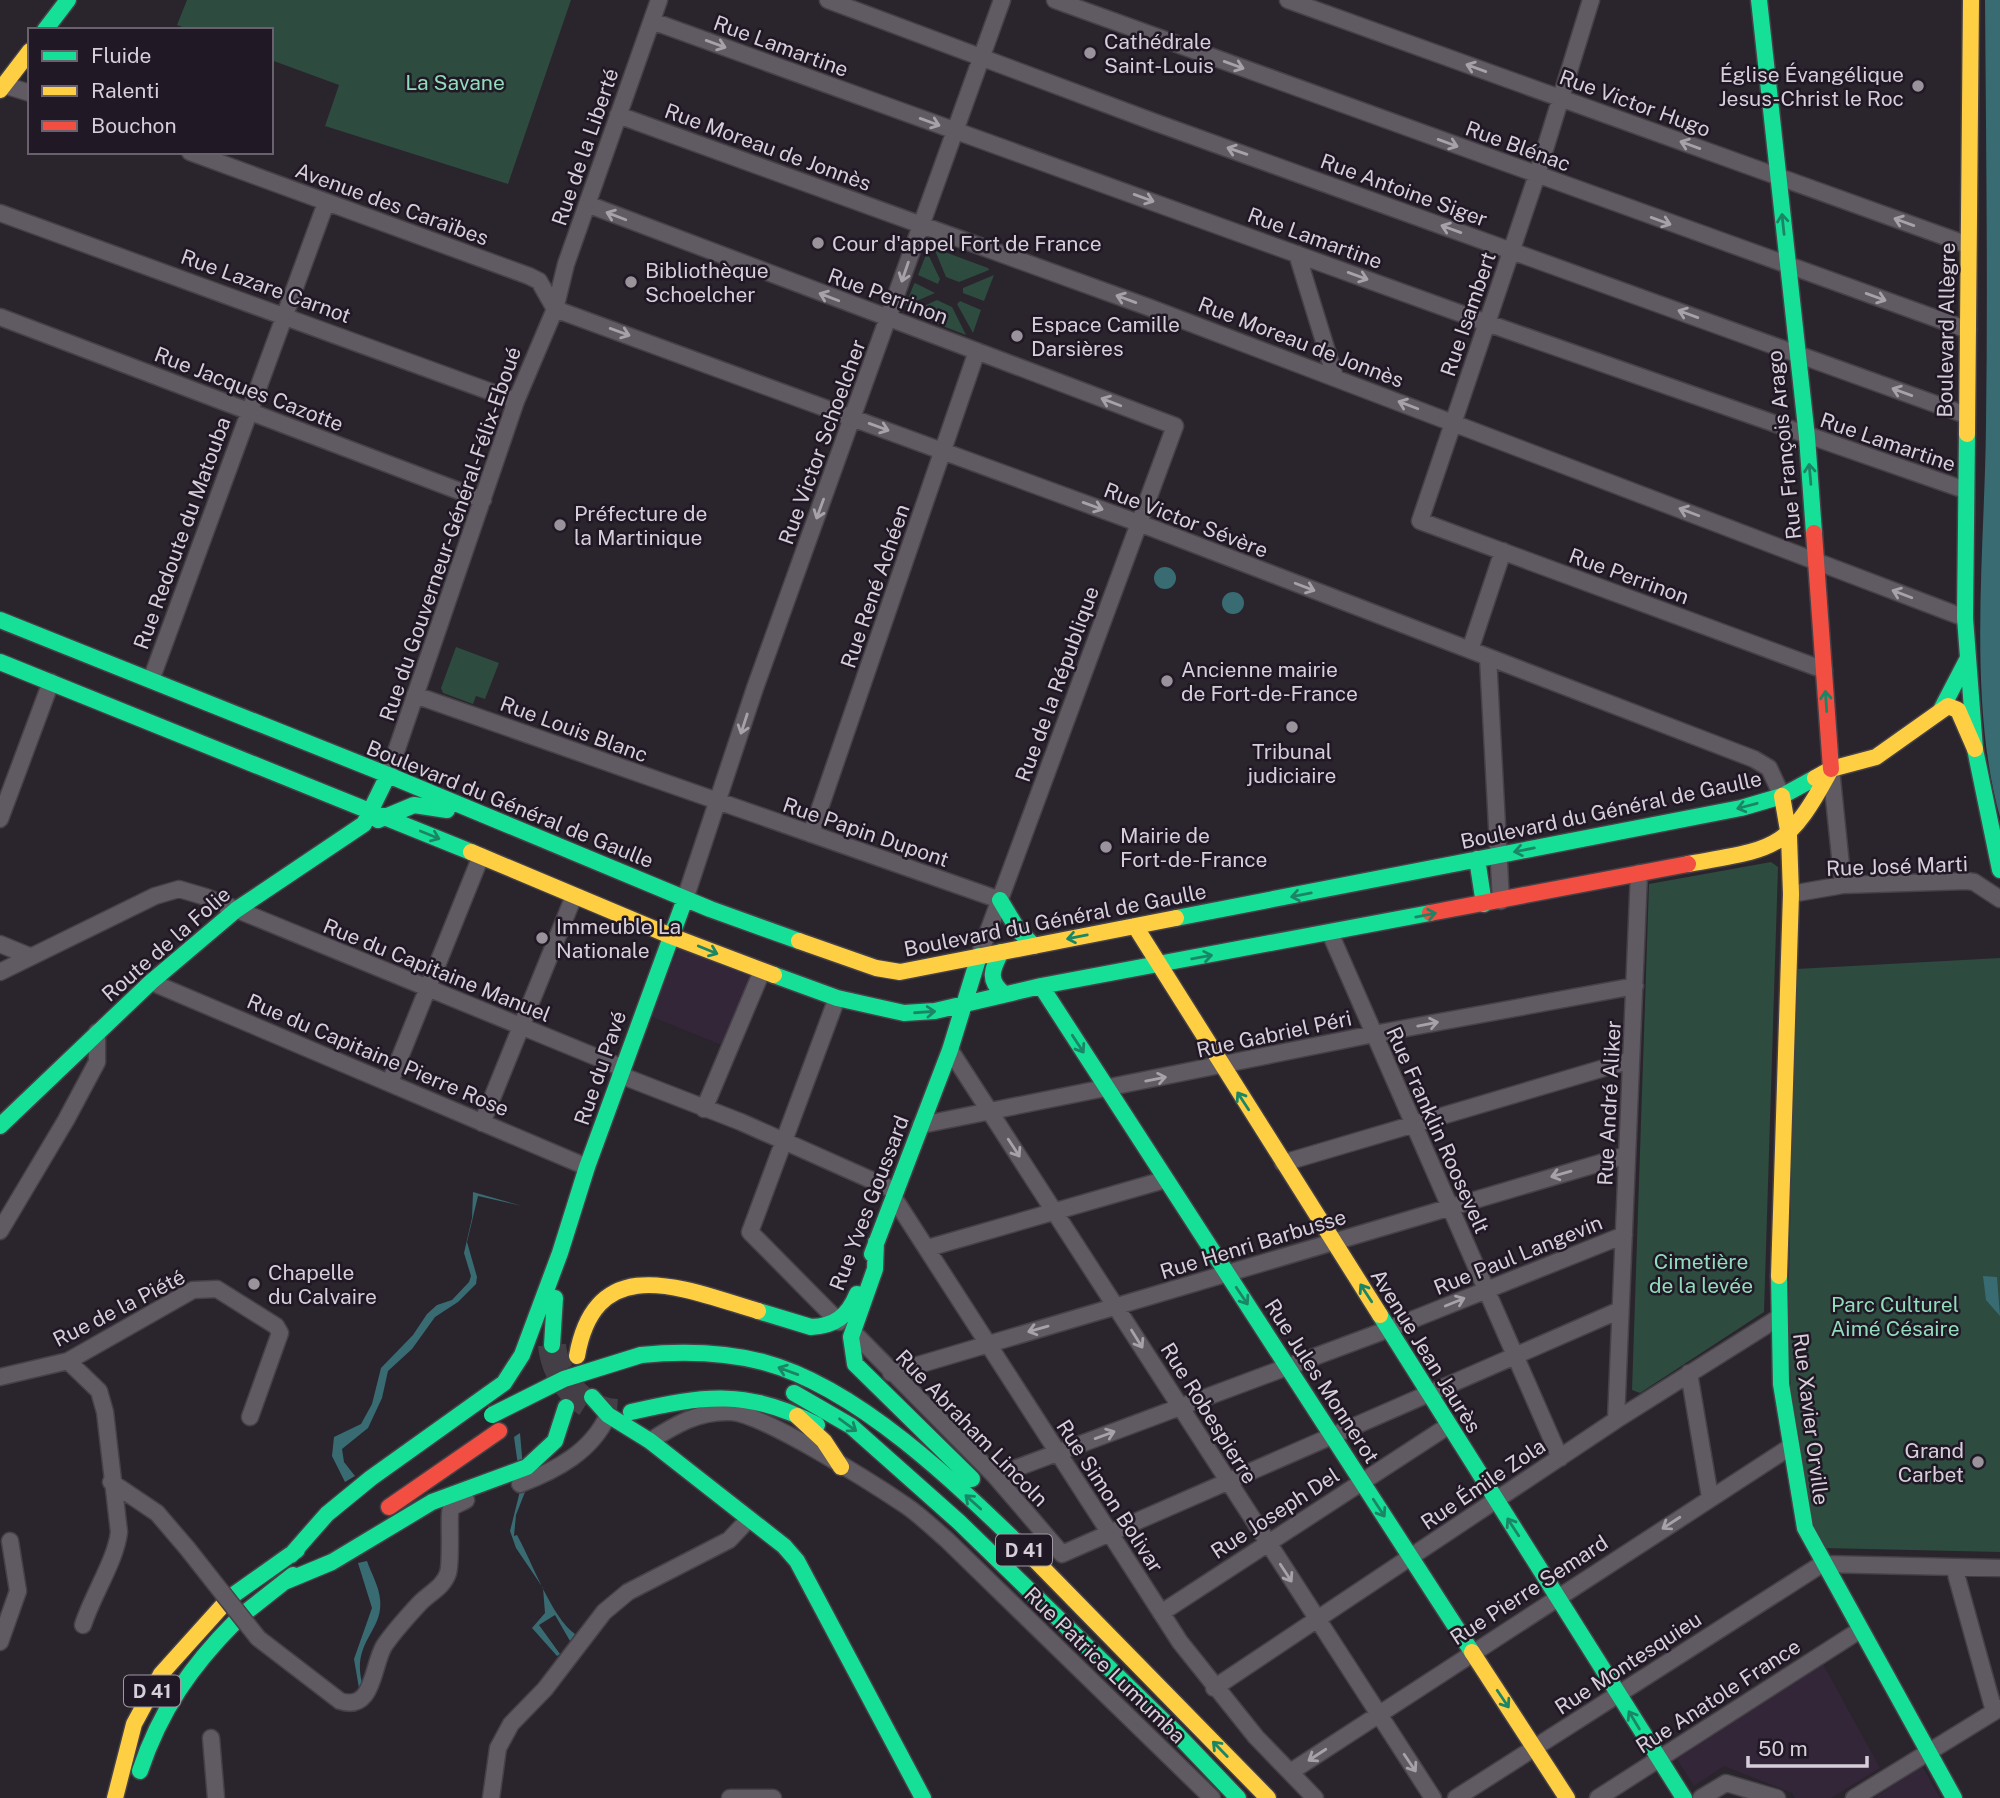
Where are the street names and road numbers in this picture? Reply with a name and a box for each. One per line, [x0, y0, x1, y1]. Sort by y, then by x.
street label: Rue Lamartine [710, 10, 852, 82]
street label: Rue Victor Hugo [1556, 64, 1714, 142]
street label: Rue de la Liberté [546, 65, 624, 229]
street label: Rue Moreau de Jonnès [661, 98, 875, 196]
street label: Rue Blénac [1462, 115, 1574, 177]
street label: Rue Antoine Siger [1317, 148, 1491, 232]
street label: Avenue des Caraïbes [292, 157, 492, 251]
street label: Rue Lamartine [1244, 202, 1386, 274]
street label: Boulevard Allègre [1932, 242, 1960, 418]
street label: Rue Lazare Carnot [178, 244, 354, 328]
street label: Rue Isambert [1435, 248, 1501, 380]
street label: Rue Perrinon [825, 263, 951, 329]
street label: Rue Moreau de Jonnès [1195, 291, 1407, 393]
street label: Rue Victor Schoelcher [773, 336, 871, 548]
street label: Rue Jacques Cazotte [151, 341, 347, 437]
street label: Rue du Gouverneur-Général-Félix-Eboué [374, 344, 526, 724]
street label: Rue François Arago [1762, 349, 1806, 541]
street label: Rue Lamartine [1817, 407, 1959, 477]
street label: Rue Redoute du Matouba [128, 413, 236, 653]
street label: Rue Victor Sévère [1100, 477, 1272, 563]
street label: Rue René Achéen [835, 501, 915, 671]
street label: Rue Perrinon [1566, 543, 1692, 609]
street label: Rue de la République [1010, 583, 1104, 785]
street label: Rue Louis Blanc [497, 691, 651, 767]
street label: Boulevard du Général de Gaulle [363, 735, 657, 873]
street label: Boulevard du Général de Gaulle [1458, 766, 1764, 854]
street label: Rue Papin Dupont [780, 792, 952, 872]
street label: Rue José Marti [1826, 851, 1968, 881]
street label: Boulevard du Général de Gaulle [902, 878, 1208, 962]
street label: Route de la Folie [97, 881, 235, 1007]
street label: Rue du Capitaine Manuel [320, 913, 554, 1027]
street label: Rue du Capitaine Pierre Rose [243, 988, 513, 1122]
street label: Rue Gabriel Péri [1194, 1005, 1354, 1063]
street label: Rue du Pavé [569, 1008, 631, 1128]
street label: Rue André Aliker [1592, 1020, 1626, 1186]
street label: Rue Franklin Roosevelt [1381, 1023, 1495, 1237]
street label: Rue Yves Goussard [824, 1112, 914, 1294]
street label: Rue Henri Barbusse [1157, 1204, 1349, 1284]
street label: Rue Paul Langevin [1430, 1210, 1606, 1300]
street label: Rue de la Piété [49, 1264, 189, 1352]
street label: Avenue Jean Jaurès [1365, 1264, 1487, 1438]
street label: Rue Jules Monnerot [1260, 1294, 1384, 1468]
street label: Rue Xavier Orville [1788, 1332, 1834, 1506]
street label: Rue Robespierre [1156, 1338, 1262, 1488]
street label: Rue Abraham Lincoln [891, 1344, 1053, 1512]
street label: Rue Simon Bolivar [1051, 1415, 1169, 1577]
street label: Rue Émile Zola [1416, 1433, 1550, 1535]
street label: Rue Joseph Del [1206, 1462, 1344, 1564]
street label: Rue Pierre Semard [1445, 1530, 1613, 1650]
road number: D 41 [996, 1534, 1052, 1566]
street label: Rue Patrice Lumumba [1019, 1582, 1191, 1748]
street label: Rue Montesquieu [1550, 1606, 1706, 1720]
street label: Rue Anatole France [1631, 1634, 1805, 1758]
road number: D 41 [124, 1676, 180, 1707]

